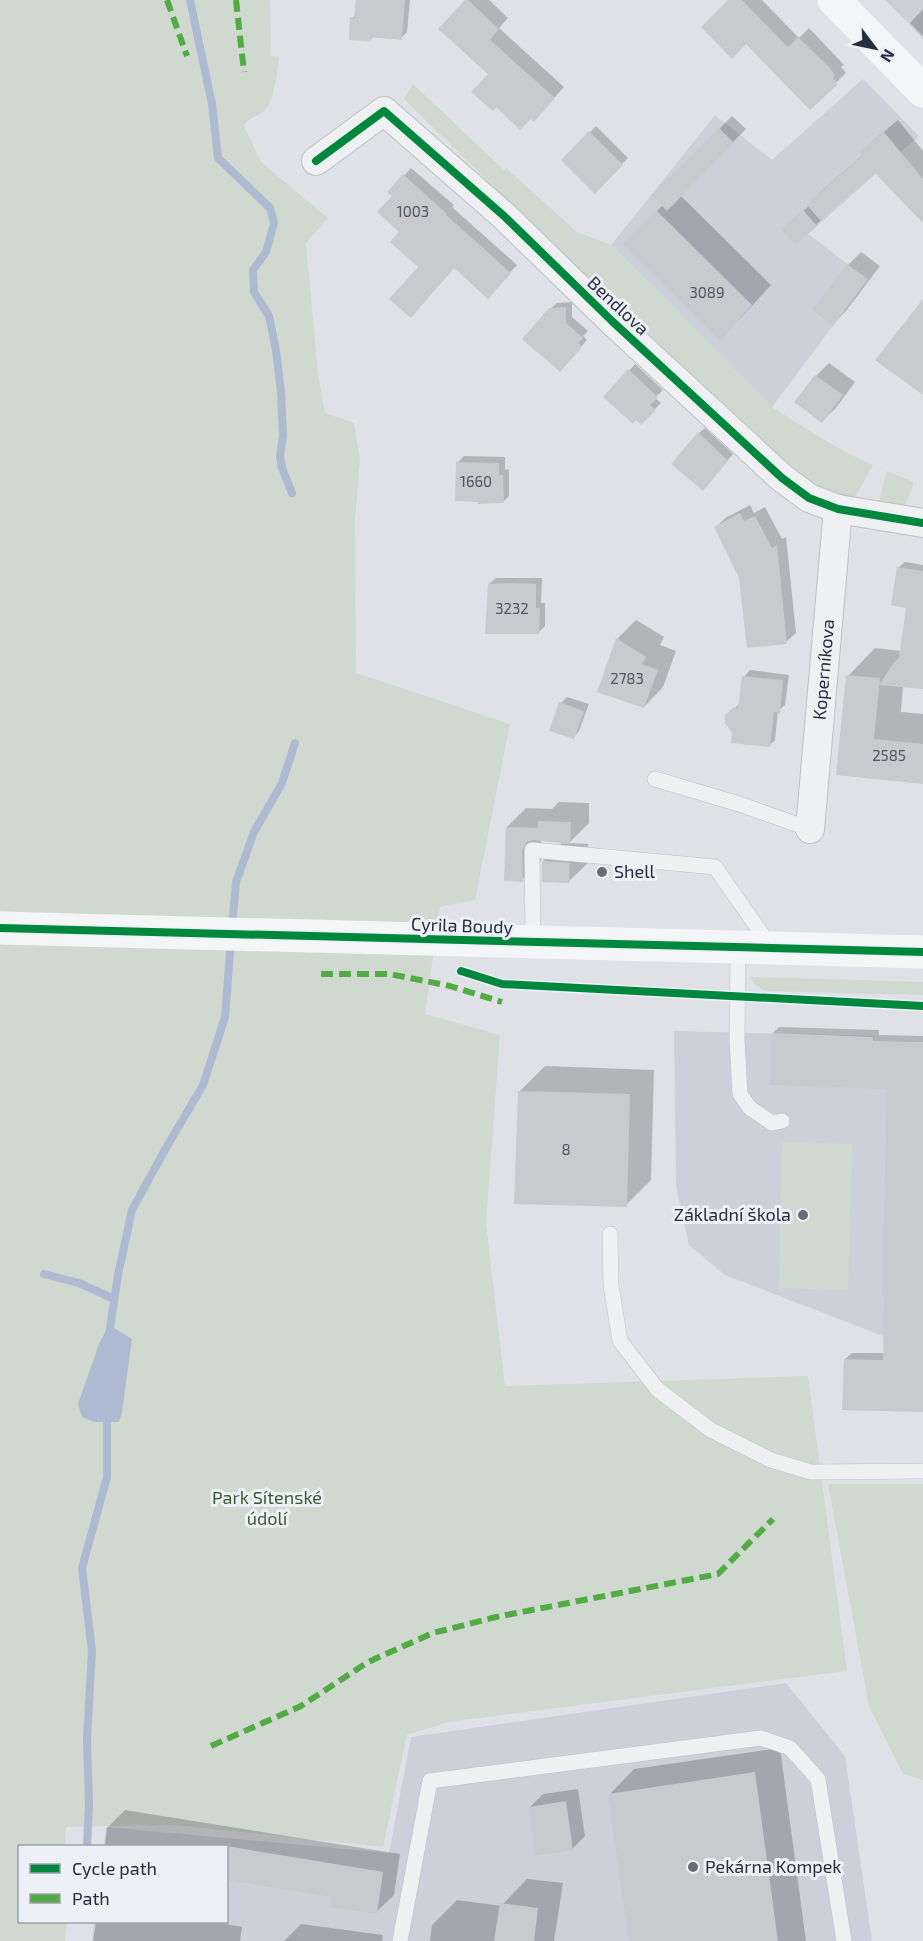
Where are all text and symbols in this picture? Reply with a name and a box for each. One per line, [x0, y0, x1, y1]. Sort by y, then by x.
north arrow [845, 18, 905, 78]
text: N [877, 46, 899, 66]
house number: 1003 [397, 202, 429, 220]
street label: Bendlova [583, 271, 654, 339]
house number: 3089 [689, 283, 725, 301]
house number: 1660 [460, 472, 492, 490]
house number: 3232 [495, 599, 529, 617]
street label: Koperníkova [808, 618, 838, 721]
house number: 2783 [610, 669, 644, 687]
house number: 2585 [872, 746, 906, 764]
place label: Shell [614, 860, 656, 882]
marker: Shell [595, 865, 609, 879]
street label: Cyrila Boudy [411, 912, 514, 938]
house number: 8 [561, 1140, 571, 1158]
place label: Základní škola [674, 1203, 791, 1225]
marker: Základní škola [796, 1208, 810, 1222]
park label: Park Sítenské údolí [212, 1486, 322, 1529]
legend [18, 1845, 228, 1923]
place label: Pekárna Kompek [705, 1855, 841, 1877]
text: Cycle path [72, 1857, 157, 1879]
marker: Pekárna Kompek [686, 1860, 700, 1874]
text: Path [72, 1887, 110, 1909]

